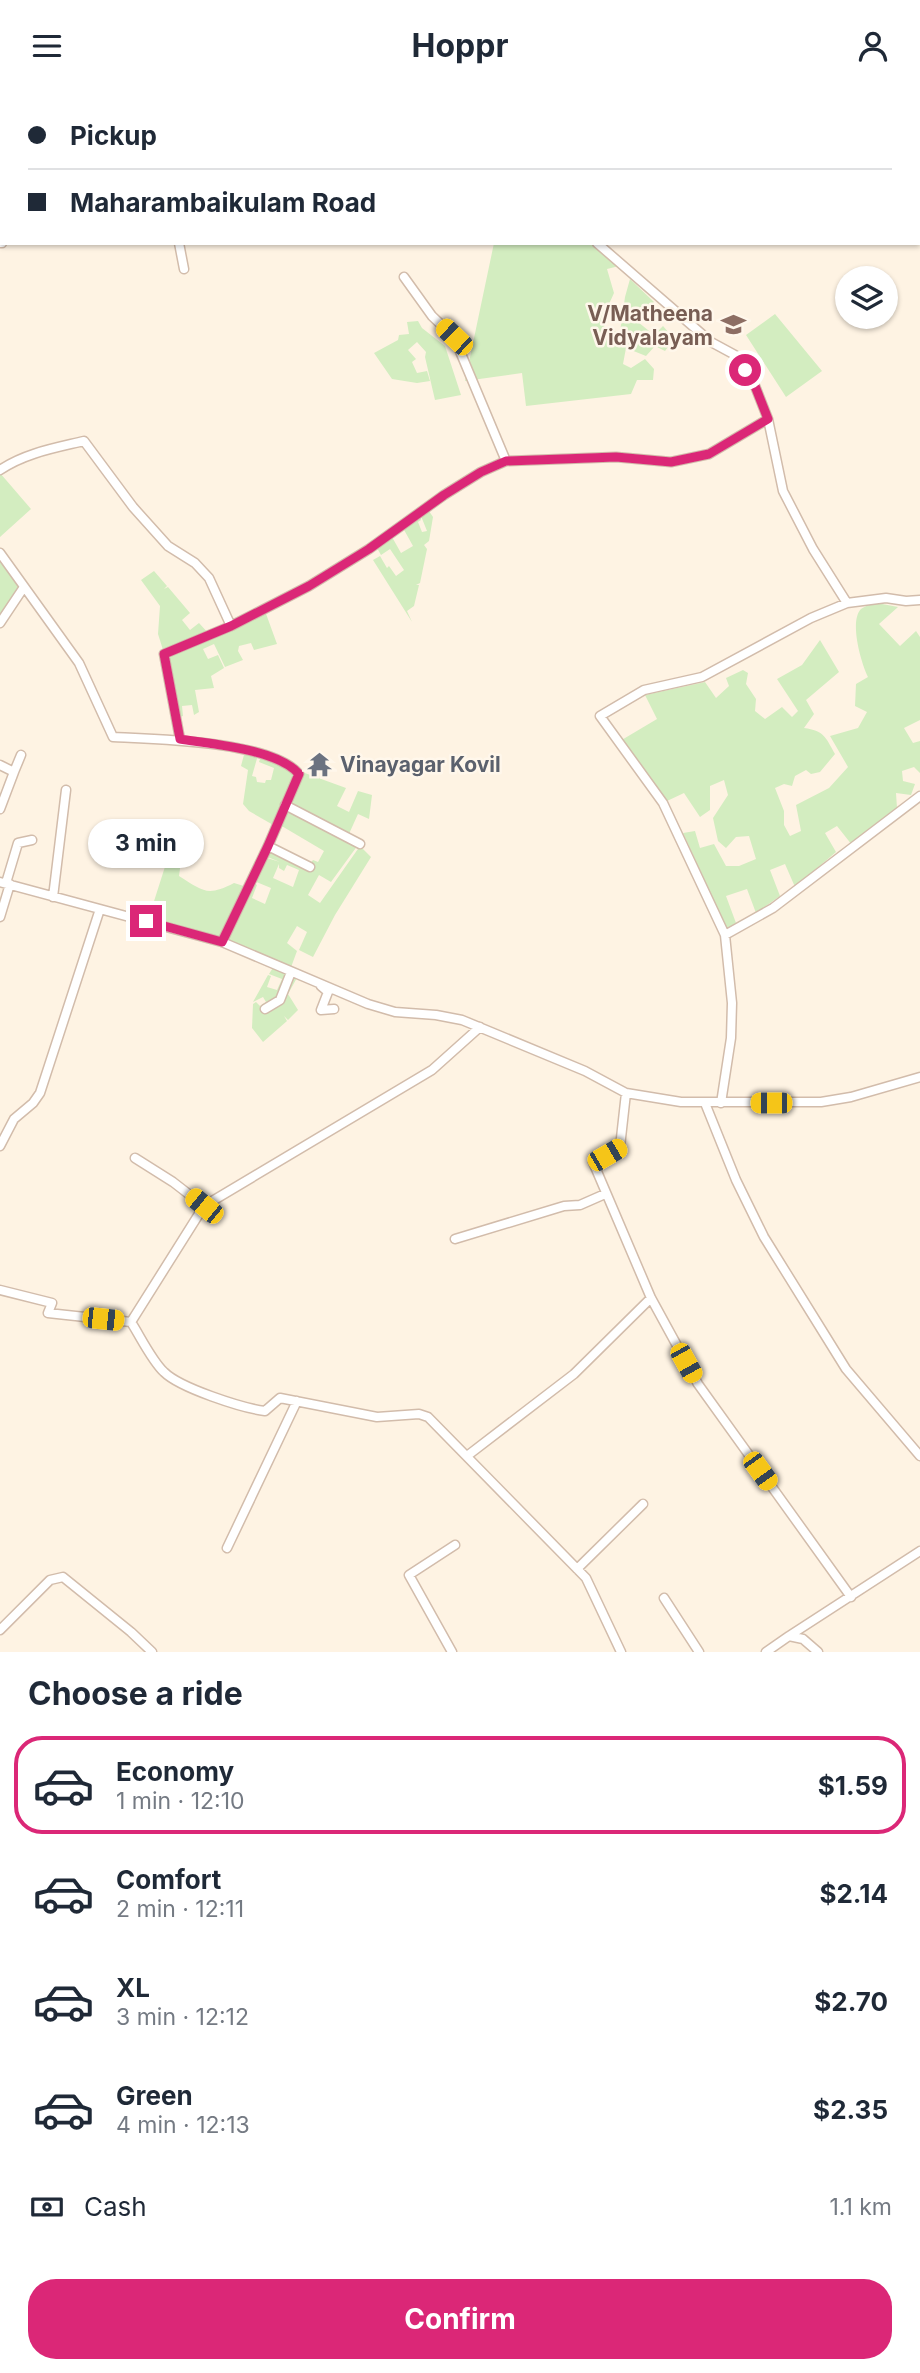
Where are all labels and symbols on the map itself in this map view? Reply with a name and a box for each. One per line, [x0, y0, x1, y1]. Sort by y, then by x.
place label: V/Matheena Vidyalayam [587, 301, 713, 350]
school or university icon: V/Matheena Vidyalayam [719, 311, 747, 339]
car [432, 315, 477, 359]
route start [729, 354, 761, 386]
temple icon: Vinayagar Kovil [306, 750, 334, 778]
place label: Vinayagar Kovil [340, 752, 501, 777]
callout: 3 min [88, 819, 204, 869]
route end [130, 905, 162, 937]
car [751, 1093, 793, 1114]
car [584, 1135, 631, 1175]
car [182, 1185, 227, 1227]
car [82, 1306, 125, 1332]
car [667, 1340, 706, 1386]
car [740, 1448, 781, 1494]

